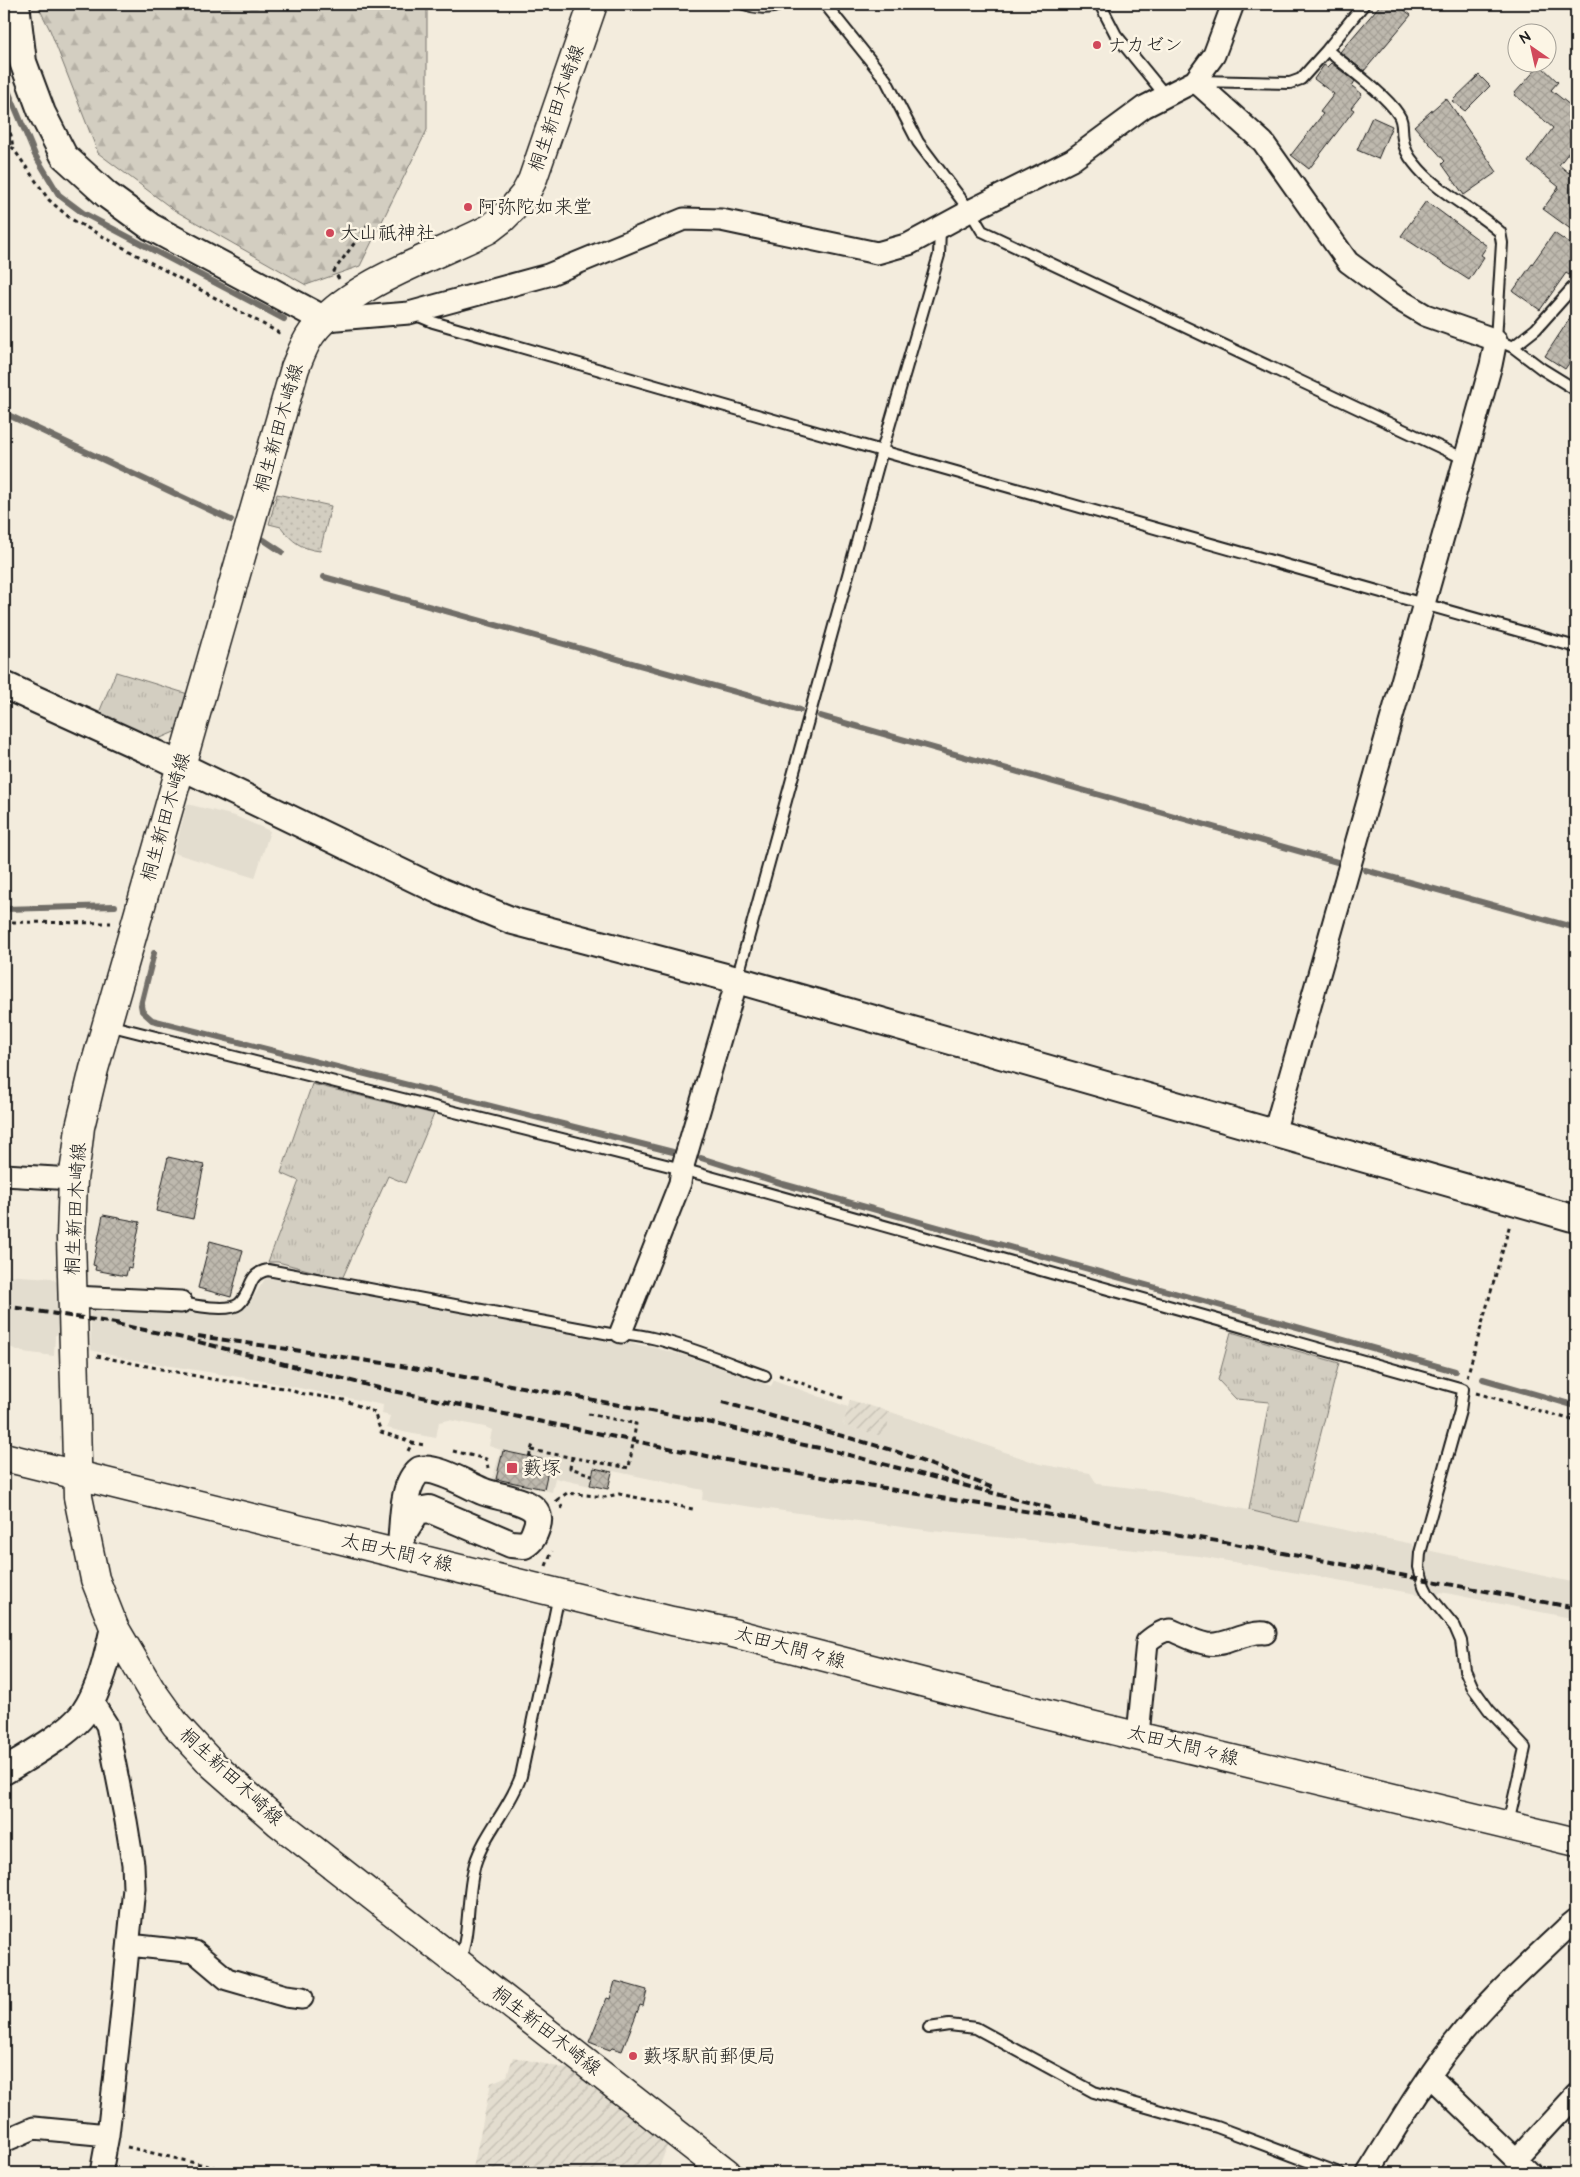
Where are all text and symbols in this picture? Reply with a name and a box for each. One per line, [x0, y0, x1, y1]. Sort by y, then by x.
north arrow [1508, 22, 1558, 72]
text: N [1516, 27, 1535, 49]
place label: ナカゼン [1107, 32, 1183, 59]
marker: ナカゼン [1091, 39, 1103, 51]
street label: 桐生新田木崎線 [523, 41, 591, 175]
place label: 阿弥陀如来堂 [478, 194, 592, 221]
marker: 阿弥陀如来堂 [462, 201, 474, 213]
place label: 大山祇神社 [340, 220, 435, 247]
marker: 大山祇神社 [324, 227, 336, 239]
street label: 桐生新田木崎線 [248, 360, 310, 496]
street label: 桐生新田木崎線 [135, 749, 197, 885]
street label: 桐生新田木崎線 [59, 1142, 93, 1276]
place label: 藪塚 [523, 1455, 561, 1482]
marker: 藪塚 [505, 1461, 519, 1475]
street label: 太田大間々線 [338, 1527, 456, 1579]
street label: 太田大間々線 [731, 1620, 849, 1676]
street label: 太田大間々線 [1124, 1719, 1242, 1773]
street label: 桐生新田木崎線 [173, 1722, 289, 1832]
street label: 桐生新田木崎線 [485, 1979, 607, 2083]
place label: 藪塚駅前郵便局 [643, 2043, 776, 2070]
marker: 藪塚駅前郵便局 [627, 2050, 639, 2062]

